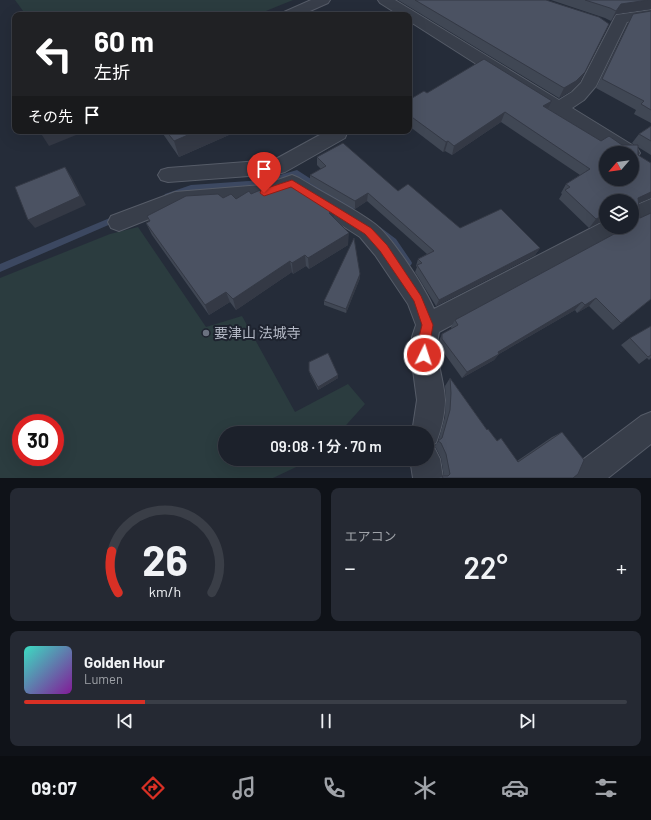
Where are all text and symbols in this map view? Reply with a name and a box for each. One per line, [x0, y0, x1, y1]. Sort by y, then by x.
text: 60 m [94, 24, 154, 58]
icon: left [28, 28, 80, 80]
text: 左折 [94, 61, 130, 83]
icon: arrive [81, 104, 103, 126]
text: その先 [28, 107, 73, 125]
north arrow [599, 146, 639, 186]
map controls [599, 146, 639, 234]
pin [247, 152, 281, 193]
icon: arrive [253, 158, 275, 180]
button: layers [599, 194, 639, 234]
place label: 要津山 法城寺 [214, 324, 301, 341]
marker: 要津山 法城寺 [201, 328, 211, 338]
position arrow [403, 334, 445, 376]
speed limit sign: 30 [12, 414, 64, 466]
text: 09:08 · 1 分 · 70 m [270, 437, 382, 455]
text: エアコン [345, 528, 397, 544]
text: 26 [142, 533, 188, 583]
text: 22° [464, 549, 508, 585]
text: − [345, 554, 356, 580]
text: + [616, 554, 627, 580]
text: km/h [149, 582, 181, 599]
text: Golden Hour [84, 653, 165, 671]
text: Lumen [84, 671, 123, 687]
icon: previous [114, 710, 136, 732]
icon: pause [315, 710, 337, 732]
icon: next [516, 710, 538, 732]
icon: directions [139, 774, 167, 802]
icon: music [230, 774, 258, 802]
icon: phone [320, 774, 348, 802]
icon: climate [411, 774, 439, 802]
icon: car [501, 774, 529, 802]
icon: filters [592, 774, 620, 802]
text: 09:07 [31, 777, 77, 799]

